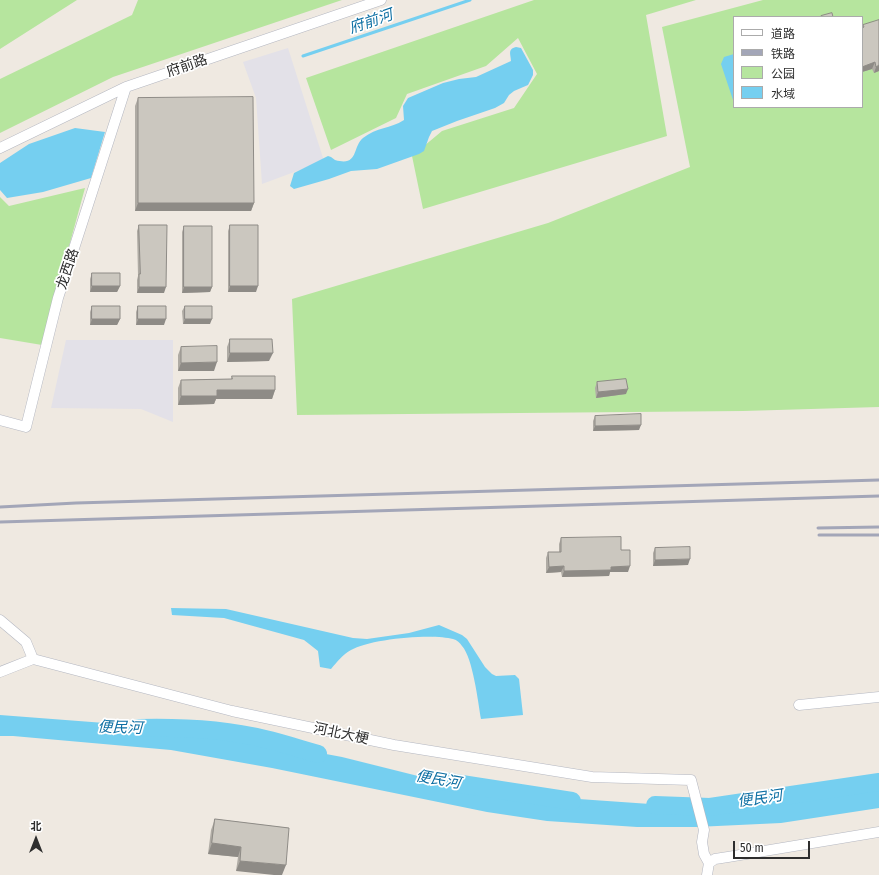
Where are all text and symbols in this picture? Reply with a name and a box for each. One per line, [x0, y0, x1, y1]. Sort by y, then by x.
water label: 府前河 [347, 6, 395, 38]
legend [733, 16, 863, 108]
text: 道路 [771, 27, 795, 41]
text: 铁路 [771, 47, 795, 61]
street label: 府前路 [164, 51, 210, 81]
text: 公园 [771, 67, 795, 81]
text: 水域 [771, 87, 795, 101]
street label: 龙西路 [54, 246, 82, 292]
water label: 便民河 [97, 718, 143, 738]
street label: 河北大梗 [312, 720, 370, 748]
water label: 便民河 [414, 767, 462, 793]
water label: 便民河 [736, 787, 784, 811]
north arrow [16, 819, 56, 859]
text: 北 [31, 820, 42, 833]
scale bar [735, 833, 812, 859]
text: 50 m [740, 841, 764, 855]

